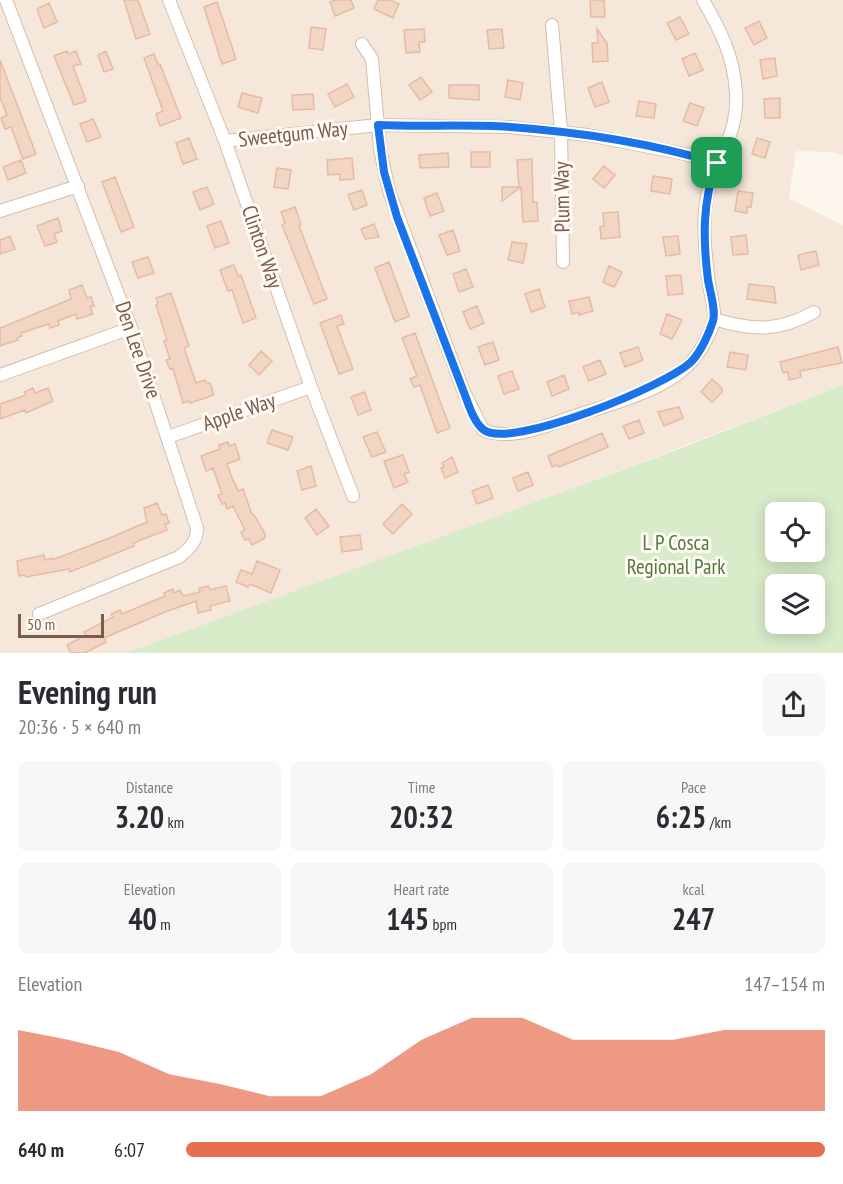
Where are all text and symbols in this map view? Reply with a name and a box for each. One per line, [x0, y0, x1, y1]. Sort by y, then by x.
street label: Sweetgum Way [237, 114, 349, 153]
pin [691, 137, 742, 188]
icon: arrive [700, 146, 733, 179]
street label: Plum Way [547, 161, 576, 233]
street label: Clinton Way [236, 202, 289, 292]
street label: Den Lee Drive [109, 298, 168, 402]
street label: Apple Way [199, 386, 279, 437]
map controls [765, 502, 825, 634]
button: locate [765, 502, 825, 562]
park label: L P Cosca Regional Park [627, 529, 725, 580]
button: layers [765, 574, 825, 634]
scale bar [18, 611, 104, 638]
text: 50 m [27, 614, 55, 634]
text: Evening run [18, 670, 157, 713]
button: share [762, 673, 825, 736]
text: 20:36 · 5 × 640 m [18, 714, 141, 740]
text: Distance [126, 777, 173, 797]
text: Time [408, 777, 435, 797]
text: Pace [681, 777, 706, 797]
text: 3.20 [115, 797, 164, 836]
text: 20:32 [389, 797, 454, 836]
text: 6:25 [656, 797, 706, 836]
text: km [164, 812, 184, 832]
text: /km [706, 812, 731, 832]
text: Elevation [124, 879, 175, 899]
text: Heart rate [394, 879, 449, 899]
text: kcal [683, 879, 704, 899]
text: 40 [128, 899, 157, 938]
text: 145 [386, 899, 429, 938]
text: 247 [672, 899, 715, 938]
text: m [157, 914, 171, 934]
text: bpm [429, 914, 457, 934]
text: Elevation [18, 971, 82, 997]
text: 147–154 m [744, 971, 825, 997]
text: 640 m [18, 1137, 64, 1163]
text: 6:07 [114, 1137, 145, 1163]

